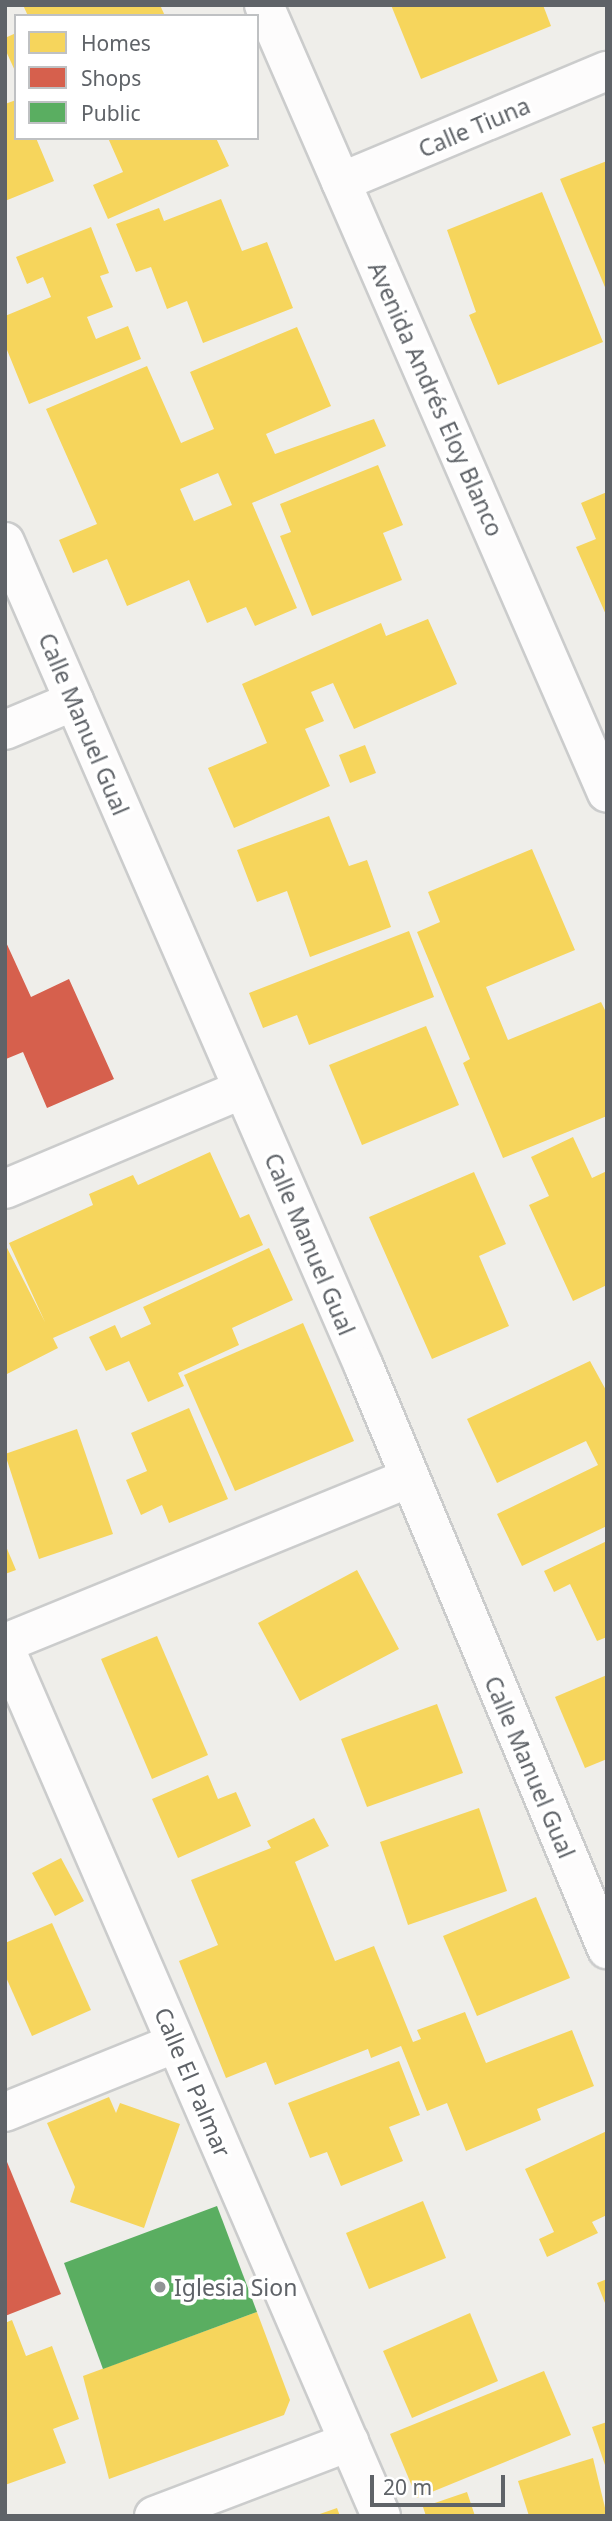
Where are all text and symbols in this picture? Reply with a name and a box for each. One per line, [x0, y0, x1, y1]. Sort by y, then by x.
legend [14, 14, 259, 140]
text: Homes [81, 29, 151, 57]
text: Shops [81, 64, 141, 92]
street label: Calle Tiuna [414, 91, 534, 163]
text: Public [81, 99, 141, 127]
street label: Avenida Andrés Eloy Blanco [363, 258, 509, 540]
street label: Calle Manuel Gual [33, 629, 135, 819]
street label: Calle Manuel Gual [259, 1149, 361, 1339]
street label: Calle Manuel Gual [479, 1672, 581, 1862]
street label: Calle El Palmar [149, 2003, 237, 2161]
place label: Iglesia Sion [174, 2273, 297, 2301]
marker: Iglesia Sion [152, 2279, 168, 2295]
scale bar [374, 2462, 509, 2506]
text: 20 m [383, 2473, 432, 2501]

